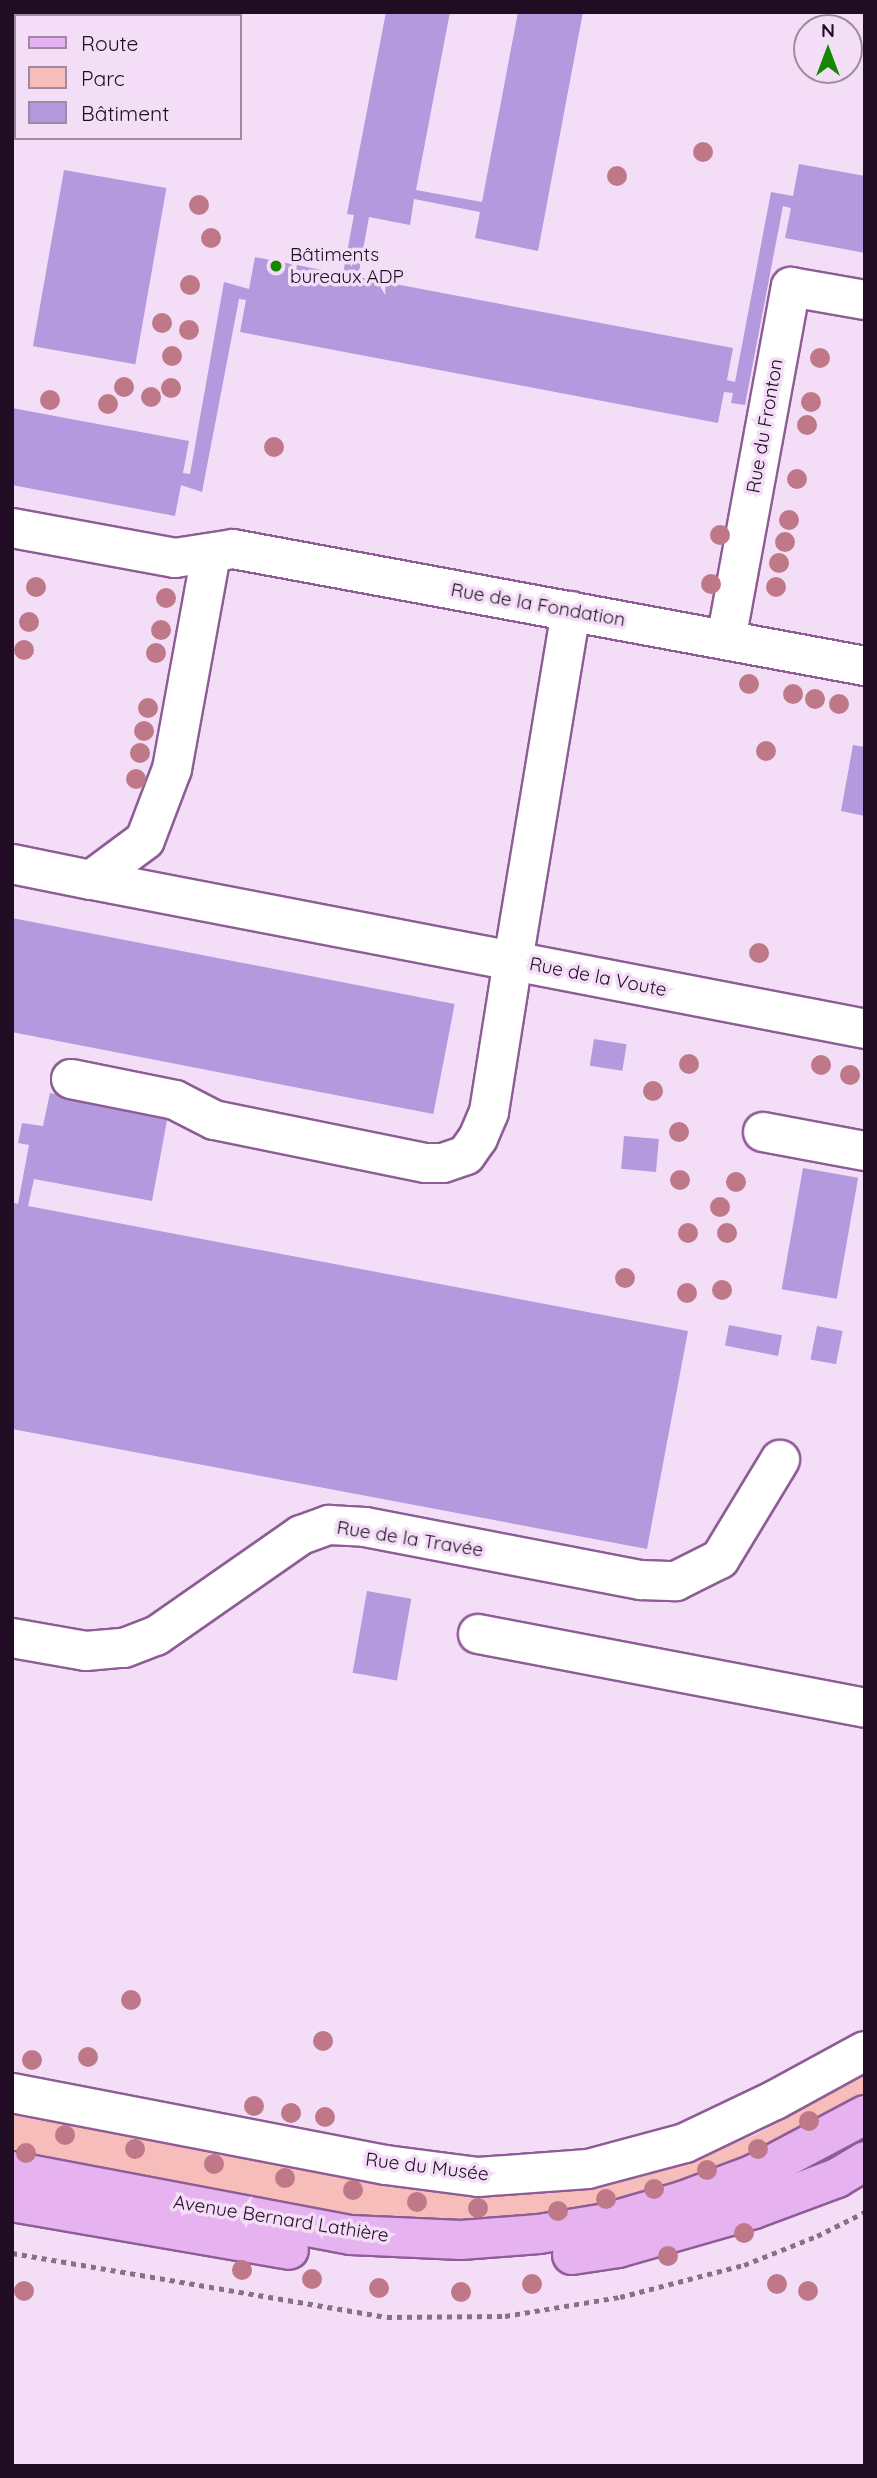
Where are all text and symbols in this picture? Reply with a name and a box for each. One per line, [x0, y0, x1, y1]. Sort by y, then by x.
legend [14, 14, 242, 140]
north arrow [793, 14, 863, 84]
text: N [821, 18, 835, 42]
text: Route [81, 30, 138, 56]
text: Parc [81, 65, 125, 91]
text: Bâtiment [81, 100, 169, 126]
place label: Bâtiments bureaux ADP [290, 244, 404, 288]
marker: Bâtiments bureaux ADP [268, 258, 284, 274]
street label: Rue du Fronton [742, 357, 788, 495]
street label: Rue de la Fondation [449, 578, 627, 632]
street label: Rue de la Voute [527, 953, 669, 1001]
street label: Rue de la Travée [335, 1516, 485, 1562]
street label: Rue du Musée [364, 2148, 490, 2186]
street label: Avenue Bernard Lathière [172, 2191, 390, 2247]

